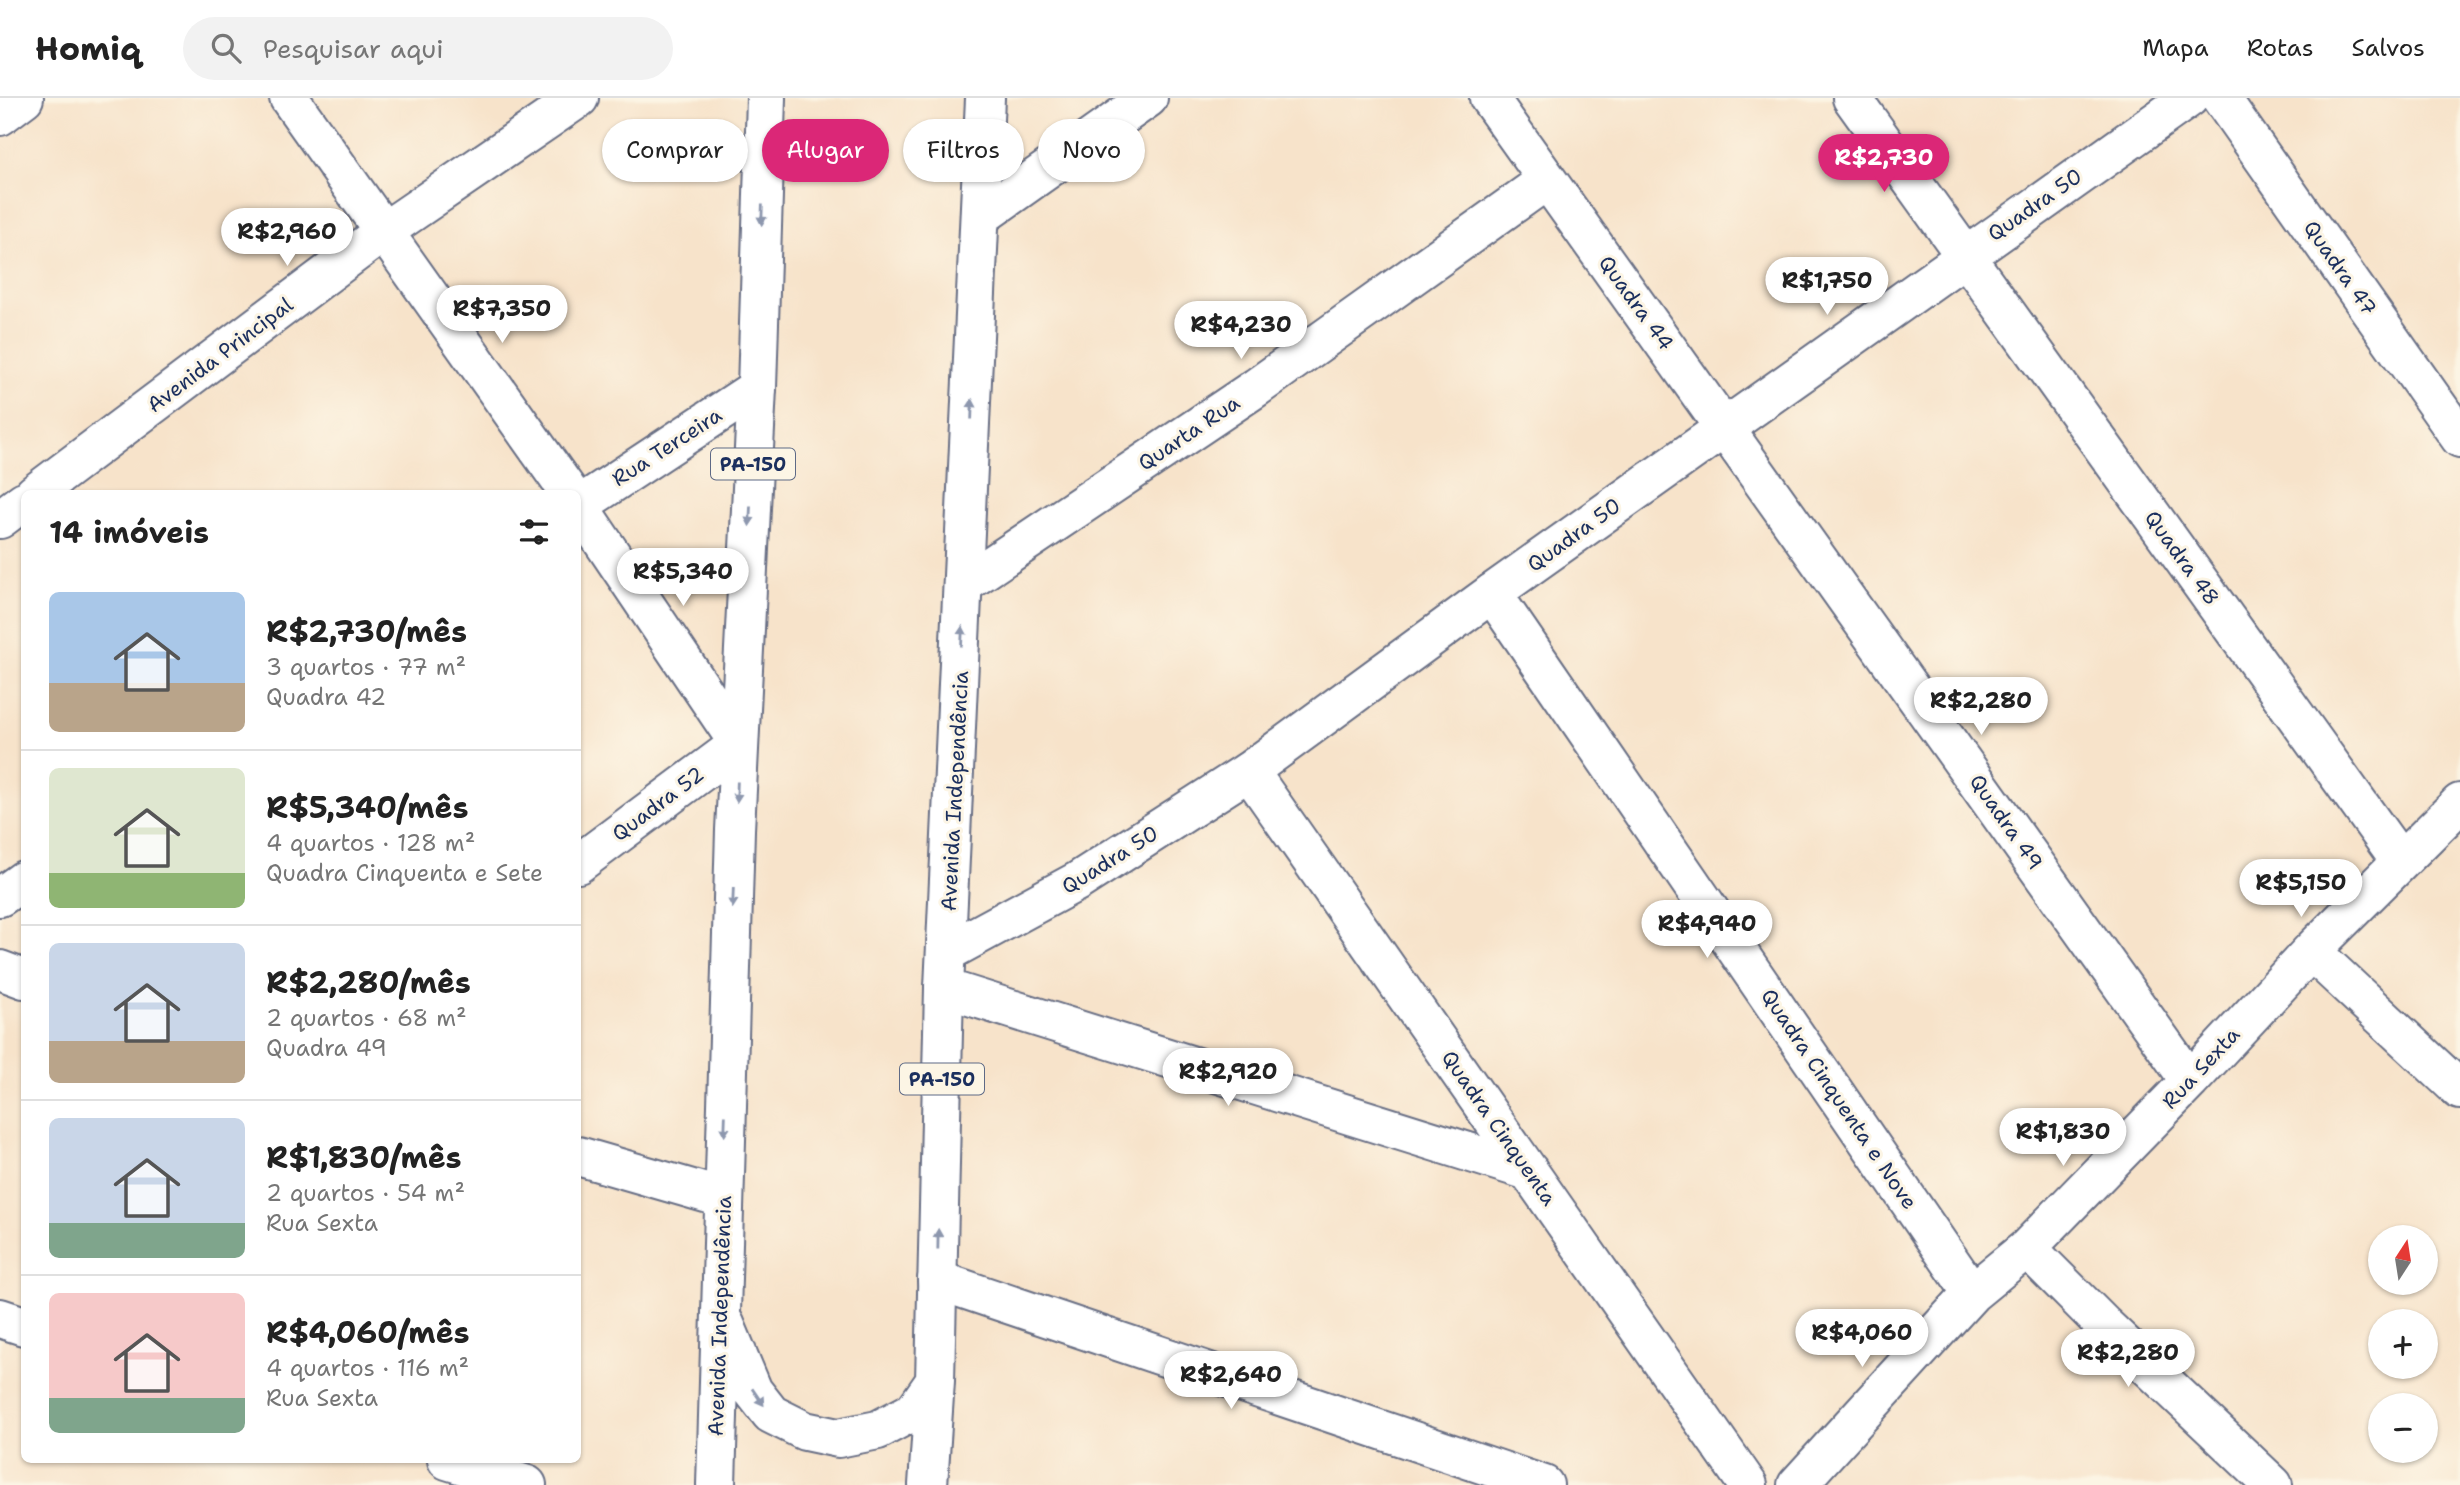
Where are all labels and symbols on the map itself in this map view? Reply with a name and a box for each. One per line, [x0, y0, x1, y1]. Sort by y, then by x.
pin: R$2,730 [1819, 134, 1949, 194]
street label: Quadra 50 [1982, 162, 2088, 248]
one-way arrow [757, 204, 768, 226]
pin: R$2,960 [222, 208, 352, 268]
street label: Quadra 47 [2297, 215, 2383, 321]
street label: Quadra 44 [1592, 250, 1680, 356]
pin: R$1,750 [1762, 258, 1892, 317]
pin: R$7,350 [437, 286, 567, 345]
street label: Avenida Principal [141, 290, 299, 419]
pin: R$4,230 [1176, 302, 1306, 361]
street label: Quarta Rua [1133, 389, 1245, 477]
one-way arrow [966, 398, 977, 420]
street label: Rua Terceira [607, 401, 727, 493]
road number: PA-150 [711, 448, 795, 480]
street label: Quadra 50 [1522, 492, 1626, 578]
one-way arrow [745, 505, 756, 527]
street label: Quadra 48 [2138, 505, 2226, 611]
pin: R$5,340 [618, 548, 748, 608]
one-way arrow [956, 625, 967, 647]
street label: Avenida Independência [935, 670, 975, 912]
pin: R$2,280 [1916, 678, 2046, 737]
street label: Quadra 52 [606, 760, 710, 848]
street label: Quadra 49 [1963, 769, 2049, 875]
one-way arrow [731, 781, 742, 803]
street label: Quadra 50 [1056, 819, 1164, 901]
pin: R$5,150 [2236, 860, 2366, 919]
one-way arrow [727, 887, 739, 909]
pin: R$4,940 [1642, 900, 1772, 960]
street label: Quadra Cinquenta e Nove [1755, 983, 1923, 1215]
street label: Rua Sexta [2156, 1021, 2246, 1115]
street label: Quadra Cinquenta [1435, 1045, 1563, 1211]
pin: R$2,920 [1163, 1048, 1293, 1108]
road number: PA-150 [900, 1063, 984, 1094]
pin: R$1,830 [1998, 1108, 2128, 1168]
one-way arrow [720, 1115, 731, 1137]
street label: Avenida Independência [702, 1195, 738, 1437]
north arrow [2368, 1225, 2438, 1295]
one-way arrow [933, 1228, 944, 1250]
pin: R$4,060 [1797, 1310, 1927, 1369]
pin: R$2,280 [2063, 1330, 2193, 1389]
pin: R$2,640 [1166, 1352, 1296, 1411]
one-way arrow [751, 1388, 765, 1406]

